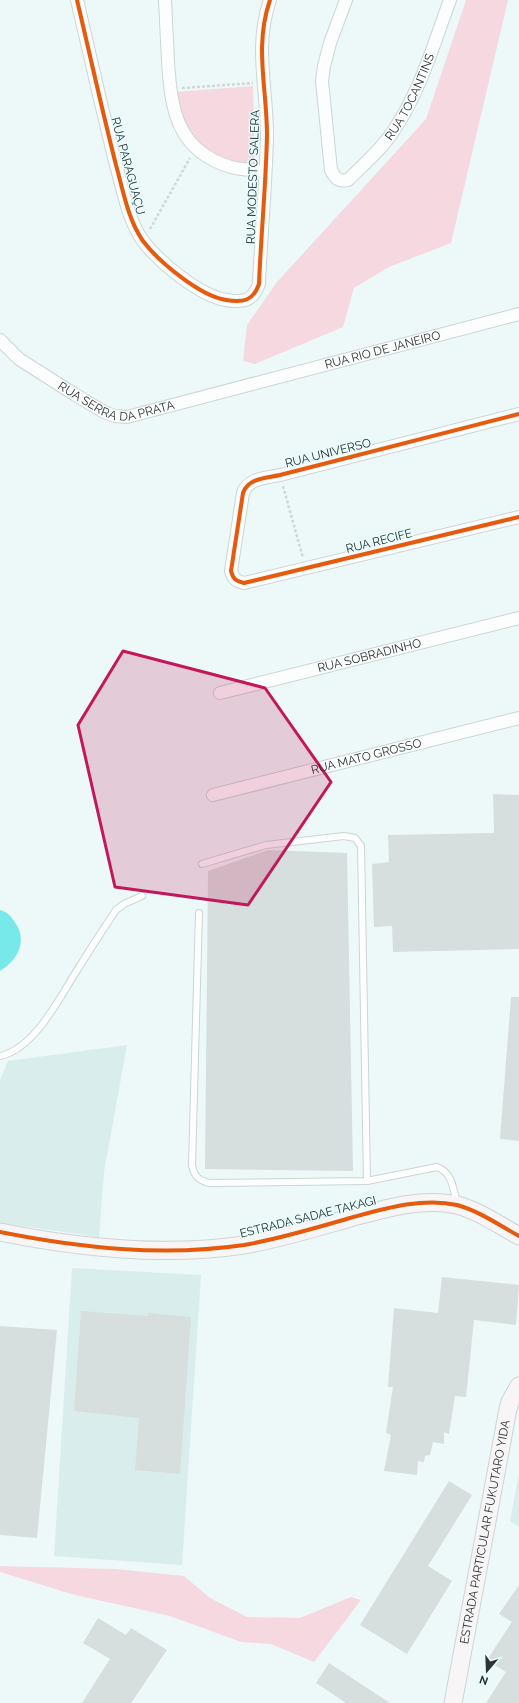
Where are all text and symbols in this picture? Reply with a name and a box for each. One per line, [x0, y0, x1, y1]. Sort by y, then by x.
street label: RUA TOCANTINS [382, 52, 437, 143]
street label: RUA MODESTO SALERA [244, 110, 262, 244]
street label: RUA PARAGUAÇU [108, 116, 148, 216]
street label: RUA RIO DE JANEIRO [323, 328, 442, 372]
street label: RUA SERRA DA PRATA [56, 379, 176, 424]
street label: RUA UNIVERSO [283, 436, 373, 470]
street label: RUA RECIFE [344, 526, 414, 556]
street label: RUA SOBRADINHO [316, 636, 423, 675]
street label: RUA MATO GROSSO [310, 736, 423, 777]
street label: ESTRADA SADAE TAKAGI [238, 1193, 378, 1241]
street label: ESTRADA PARTICULAR FUKUTARO YIDA [457, 1419, 513, 1645]
north arrow [467, 1651, 507, 1691]
text: N [478, 1672, 490, 1687]

